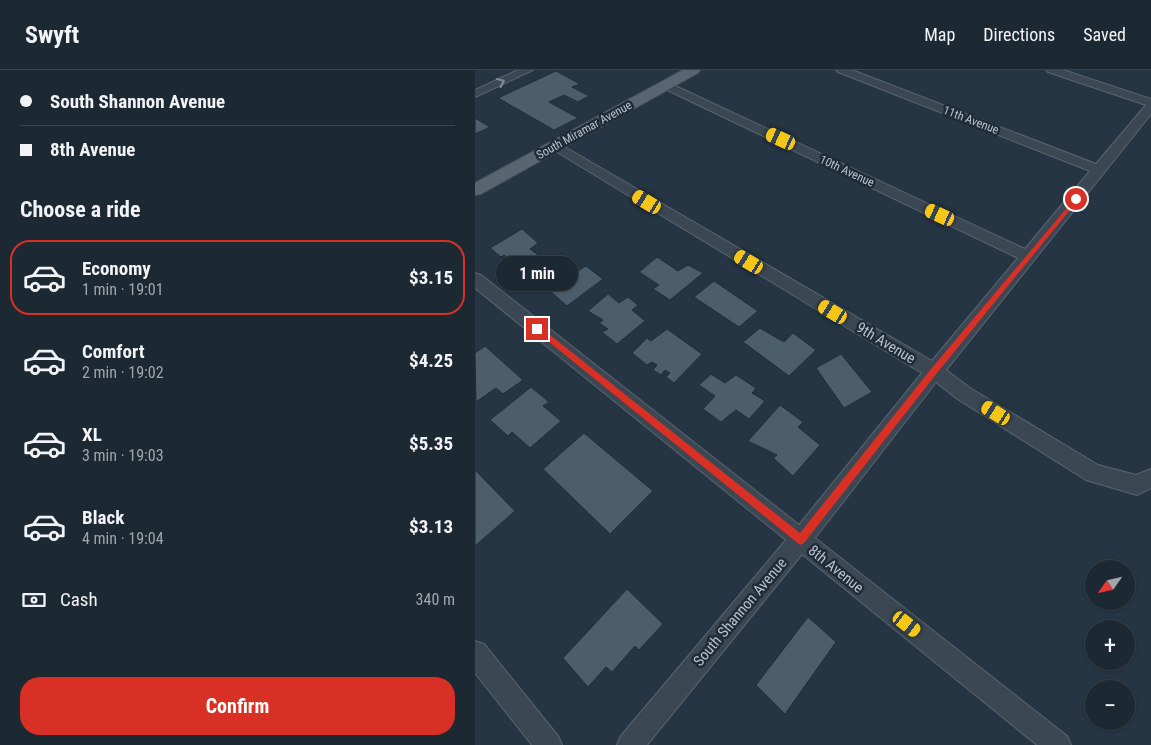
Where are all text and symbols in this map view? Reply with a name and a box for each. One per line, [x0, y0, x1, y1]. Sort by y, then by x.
text: Swyft [25, 21, 79, 49]
text: Map [924, 24, 955, 45]
text: Directions [983, 24, 1055, 45]
text: Saved [1083, 24, 1126, 45]
one-way arrow [496, 78, 505, 88]
text: South Shannon Avenue [50, 90, 225, 113]
street label: South Miramar Avenue [534, 98, 634, 162]
street label: 11th Avenue [941, 103, 1001, 137]
car [764, 126, 797, 152]
text: 8th Avenue [50, 138, 135, 161]
street label: 10th Avenue [818, 152, 877, 190]
car [630, 188, 663, 216]
route start [1065, 188, 1087, 210]
text: Choose a ride [20, 197, 141, 222]
car [923, 202, 956, 228]
car [732, 248, 765, 276]
icon: car [22, 255, 67, 300]
callout: 1 min [496, 256, 578, 292]
text: Economy [82, 257, 151, 280]
text: 1 min [519, 264, 555, 283]
text: $3.15 [409, 266, 453, 289]
text: 1 min · 19:01 [82, 280, 164, 299]
car [816, 298, 849, 326]
route end [526, 318, 548, 340]
street label: 9th Avenue [853, 318, 919, 368]
icon: car [22, 338, 67, 383]
text: Comfort [82, 340, 145, 363]
text: $4.25 [409, 349, 453, 372]
text: 2 min · 19:02 [82, 363, 164, 382]
car [979, 399, 1012, 427]
icon: car [22, 421, 67, 466]
text: XL [82, 423, 102, 446]
text: $5.35 [409, 432, 453, 455]
text: 3 min · 19:03 [82, 446, 164, 465]
icon: car [22, 504, 67, 549]
text: Black [82, 506, 124, 529]
text: $3.13 [409, 515, 453, 538]
text: 4 min · 19:04 [82, 529, 164, 548]
street label: 8th Avenue [805, 541, 867, 597]
street label: South Shannon Avenue [689, 554, 791, 670]
north arrow [1085, 560, 1135, 610]
map controls [1085, 560, 1135, 730]
icon: cash [20, 586, 48, 614]
text: Cash [60, 588, 98, 611]
text: 340 m [416, 590, 455, 609]
car [890, 609, 923, 639]
button: + [1085, 620, 1135, 670]
button: Confirm [20, 677, 455, 735]
button: − [1085, 680, 1135, 730]

